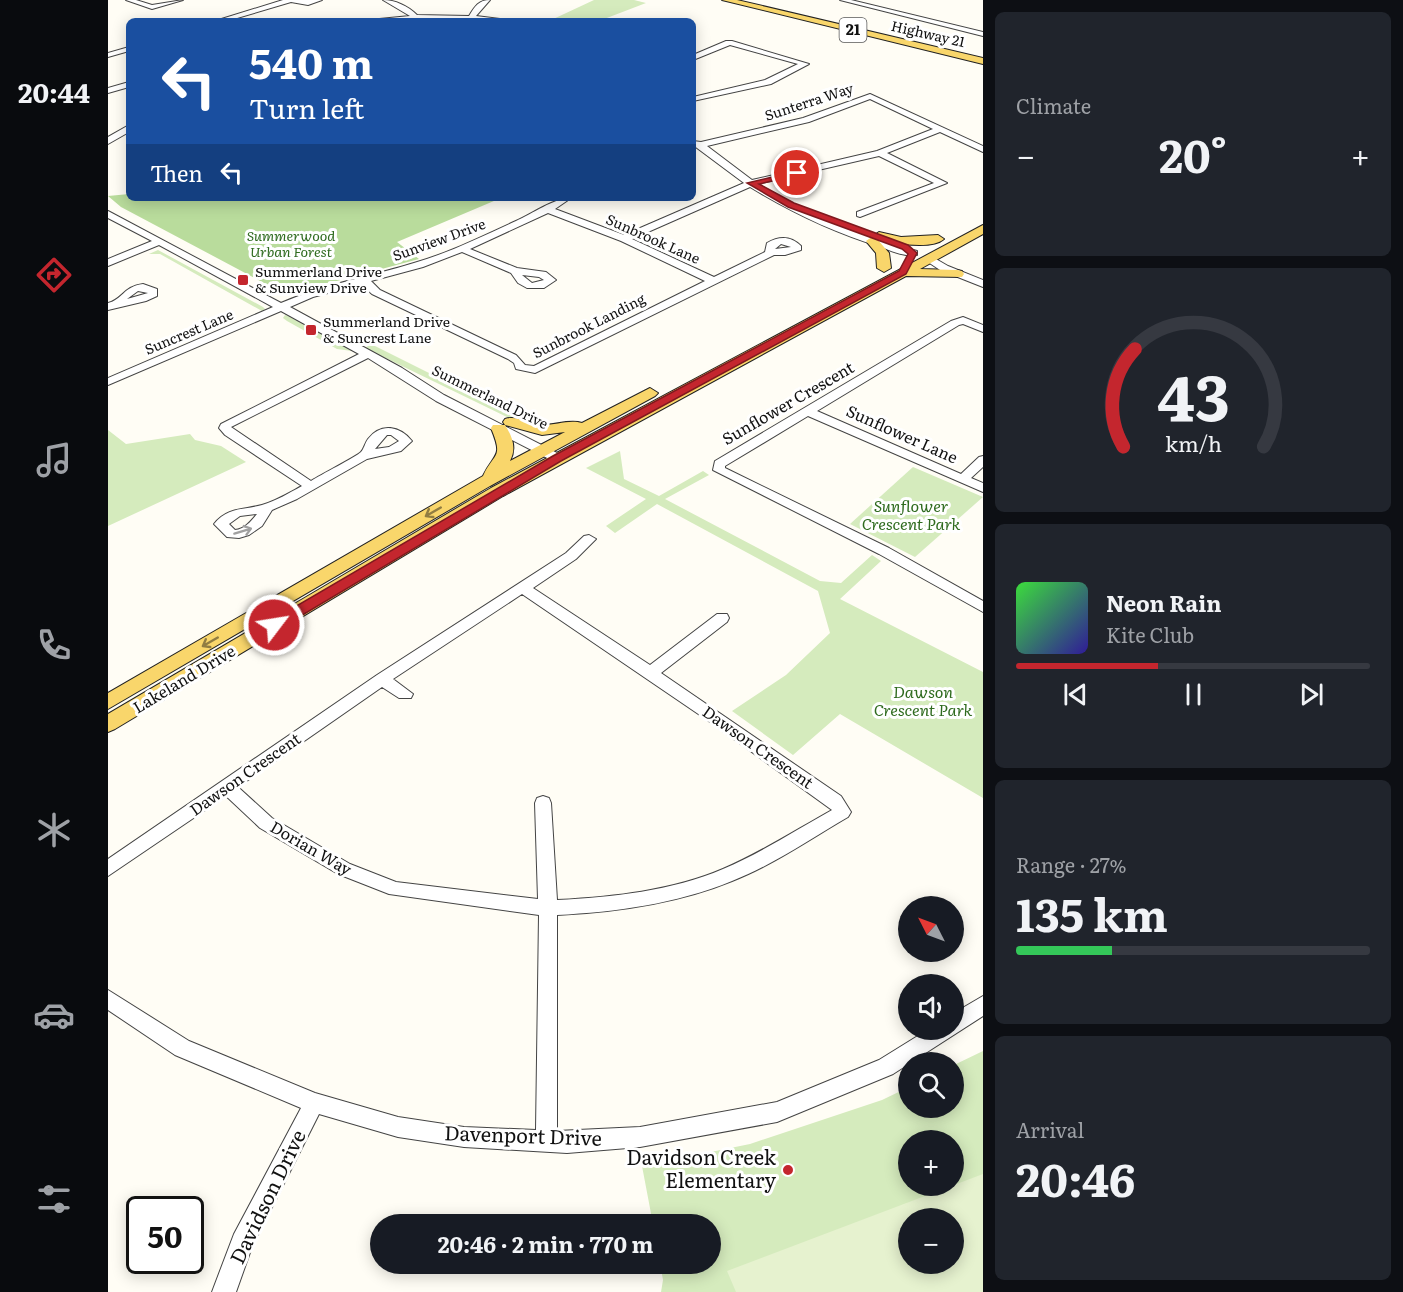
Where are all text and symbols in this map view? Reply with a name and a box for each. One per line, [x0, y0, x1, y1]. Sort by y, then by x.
street label: Highway 21 [889, 15, 967, 51]
road number: 21 [840, 18, 866, 42]
text: 540 m [249, 30, 373, 92]
icon: left [150, 42, 228, 120]
text: 20:44 [18, 71, 90, 111]
street label: Sunterra Way [762, 77, 856, 125]
text: Turn left [249, 87, 364, 127]
text: Climate [1016, 90, 1091, 120]
text: 20° [1159, 120, 1227, 187]
text: − [1016, 129, 1035, 178]
text: + [1351, 129, 1370, 178]
pin [771, 147, 822, 198]
text: Then [150, 156, 203, 189]
icon: left [215, 156, 248, 189]
icon: arrive [780, 156, 813, 189]
street label: Sunbrook Lane [603, 208, 704, 268]
street label: Sunview Drive [389, 213, 488, 265]
park label: Summerwood Urban Forest [247, 225, 335, 261]
icon: directions [33, 254, 75, 296]
place label: Summerland Drive & Sunview Drive [255, 261, 382, 297]
marker: Summerland Drive & Sunview Drive [236, 273, 250, 287]
street label: Sunbrook Landing [529, 288, 649, 362]
street label: Suncrest Lane [141, 303, 236, 359]
place label: Summerland Drive & Suncrest Lane [323, 311, 450, 347]
marker: Summerland Drive & Suncrest Lane [304, 323, 318, 337]
text: 43 [1157, 348, 1229, 440]
street label: Sunflower Crescent [717, 354, 858, 450]
street label: Summerland Drive [429, 359, 552, 433]
street label: Sunflower Lane [843, 398, 962, 468]
text: km/h [1164, 427, 1222, 459]
icon: music [33, 439, 75, 481]
park label: Sunflower Crescent Park [862, 493, 961, 535]
one-way arrow [425, 506, 442, 518]
one-way arrow [233, 525, 252, 536]
text: Neon Rain [1106, 586, 1222, 619]
position arrow [242, 593, 306, 657]
text: Kite Club [1106, 619, 1194, 649]
icon: phone [33, 624, 75, 666]
one-way arrow [202, 636, 219, 648]
street label: Lakeland Drive [128, 638, 239, 718]
icon: previous [1059, 678, 1092, 711]
icon: pause [1177, 678, 1210, 711]
icon: next [1295, 678, 1328, 711]
park label: Dawson Crescent Park [874, 679, 973, 721]
street label: Dawson Crescent [698, 699, 819, 794]
street label: Dawson Crescent [184, 726, 305, 820]
icon: climate [33, 809, 75, 851]
street label: Dorian Way [266, 814, 357, 881]
text: Range · 27% [1016, 849, 1127, 879]
text: 135 km [1016, 879, 1168, 946]
north arrow [898, 896, 964, 962]
map controls [898, 896, 964, 1274]
button: sound [898, 974, 964, 1040]
icon: car [33, 994, 75, 1036]
button: search [898, 1052, 964, 1118]
text: Arrival [1016, 1114, 1084, 1144]
street label: Davenport Drive [444, 1116, 602, 1152]
street label: Davidson Drive [221, 1124, 312, 1268]
button: + [898, 1130, 964, 1196]
place label: Davidson Creek Elementary [626, 1141, 777, 1194]
text: 20:46 [1016, 1144, 1135, 1211]
marker: Davidson Creek Elementary [781, 1163, 795, 1177]
icon: filters [33, 1178, 75, 1220]
speed limit sign: 50 [126, 1196, 204, 1274]
button: − [898, 1208, 964, 1274]
text: 20:46 · 2 min · 770 m [438, 1227, 653, 1260]

